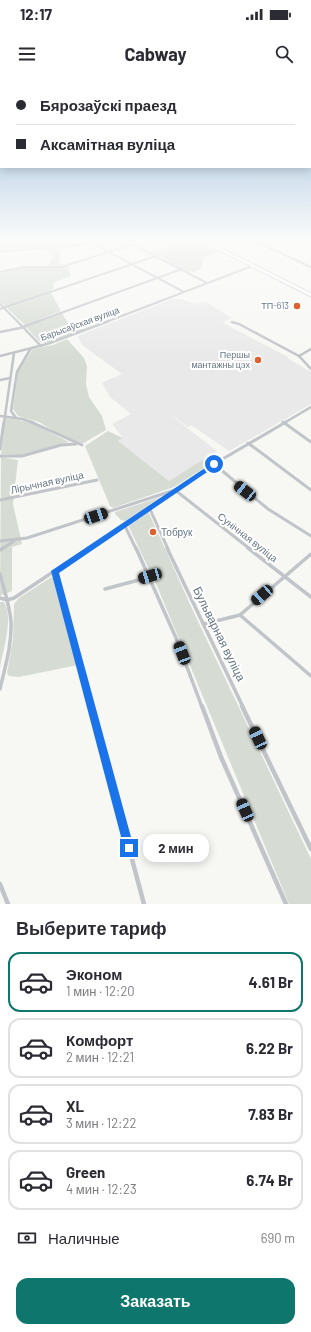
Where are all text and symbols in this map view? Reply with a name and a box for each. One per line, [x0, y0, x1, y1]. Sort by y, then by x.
text: 12:17 [20, 5, 52, 23]
icon: menu [16, 43, 38, 65]
text: Cabway [124, 43, 187, 65]
icon: search [273, 43, 295, 65]
text: Бярозаўскі праезд [40, 96, 177, 114]
text: Аксамітная вуліца [40, 135, 175, 153]
place label: ТП-613 [261, 300, 289, 311]
marker: ТП-613 [292, 301, 302, 311]
street label: Барысаўская вуліца [39, 304, 121, 343]
place label: Першы мантажны цэх [191, 349, 250, 370]
marker: Першы мантажны цэх [253, 355, 263, 365]
route start [205, 455, 223, 473]
street label: Лірычная вуліца [9, 468, 85, 496]
car [232, 479, 258, 503]
car [83, 507, 109, 525]
street label: Сунічная вуліца [216, 510, 281, 564]
place label: Тобрук [161, 526, 193, 538]
marker: Тобрук [148, 527, 158, 537]
car [137, 567, 163, 585]
car [249, 583, 275, 607]
street label: Бульварная вуліца [190, 584, 249, 684]
car [172, 640, 192, 666]
car [247, 725, 269, 751]
car [235, 797, 255, 823]
callout: 2 мин [143, 834, 209, 862]
route end [120, 839, 138, 857]
text: 2 мин [158, 840, 194, 856]
text: Выберите тариф [16, 917, 167, 939]
icon: car [18, 964, 54, 1000]
text: Эконом [66, 965, 122, 983]
text: 4.61 Br [249, 973, 293, 991]
text: 1 мин · 12:20 [66, 983, 135, 999]
icon: car [18, 1030, 54, 1066]
text: Комфорт [66, 1031, 133, 1049]
text: 6.22 Br [246, 1039, 293, 1057]
text: 2 мин · 12:21 [66, 1049, 134, 1065]
icon: car [18, 1096, 54, 1132]
text: XL [66, 1097, 84, 1115]
text: 7.83 Br [248, 1105, 293, 1123]
text: 3 мин · 12:22 [66, 1115, 136, 1131]
icon: car [18, 1162, 54, 1198]
text: Green [66, 1163, 105, 1181]
text: 6.74 Br [246, 1171, 293, 1189]
text: 4 мин · 12:23 [66, 1181, 137, 1197]
icon: cash [16, 1227, 38, 1249]
text: Наличные [48, 1229, 120, 1247]
text: 690 m [261, 1230, 295, 1246]
button: Заказать [16, 1278, 295, 1324]

